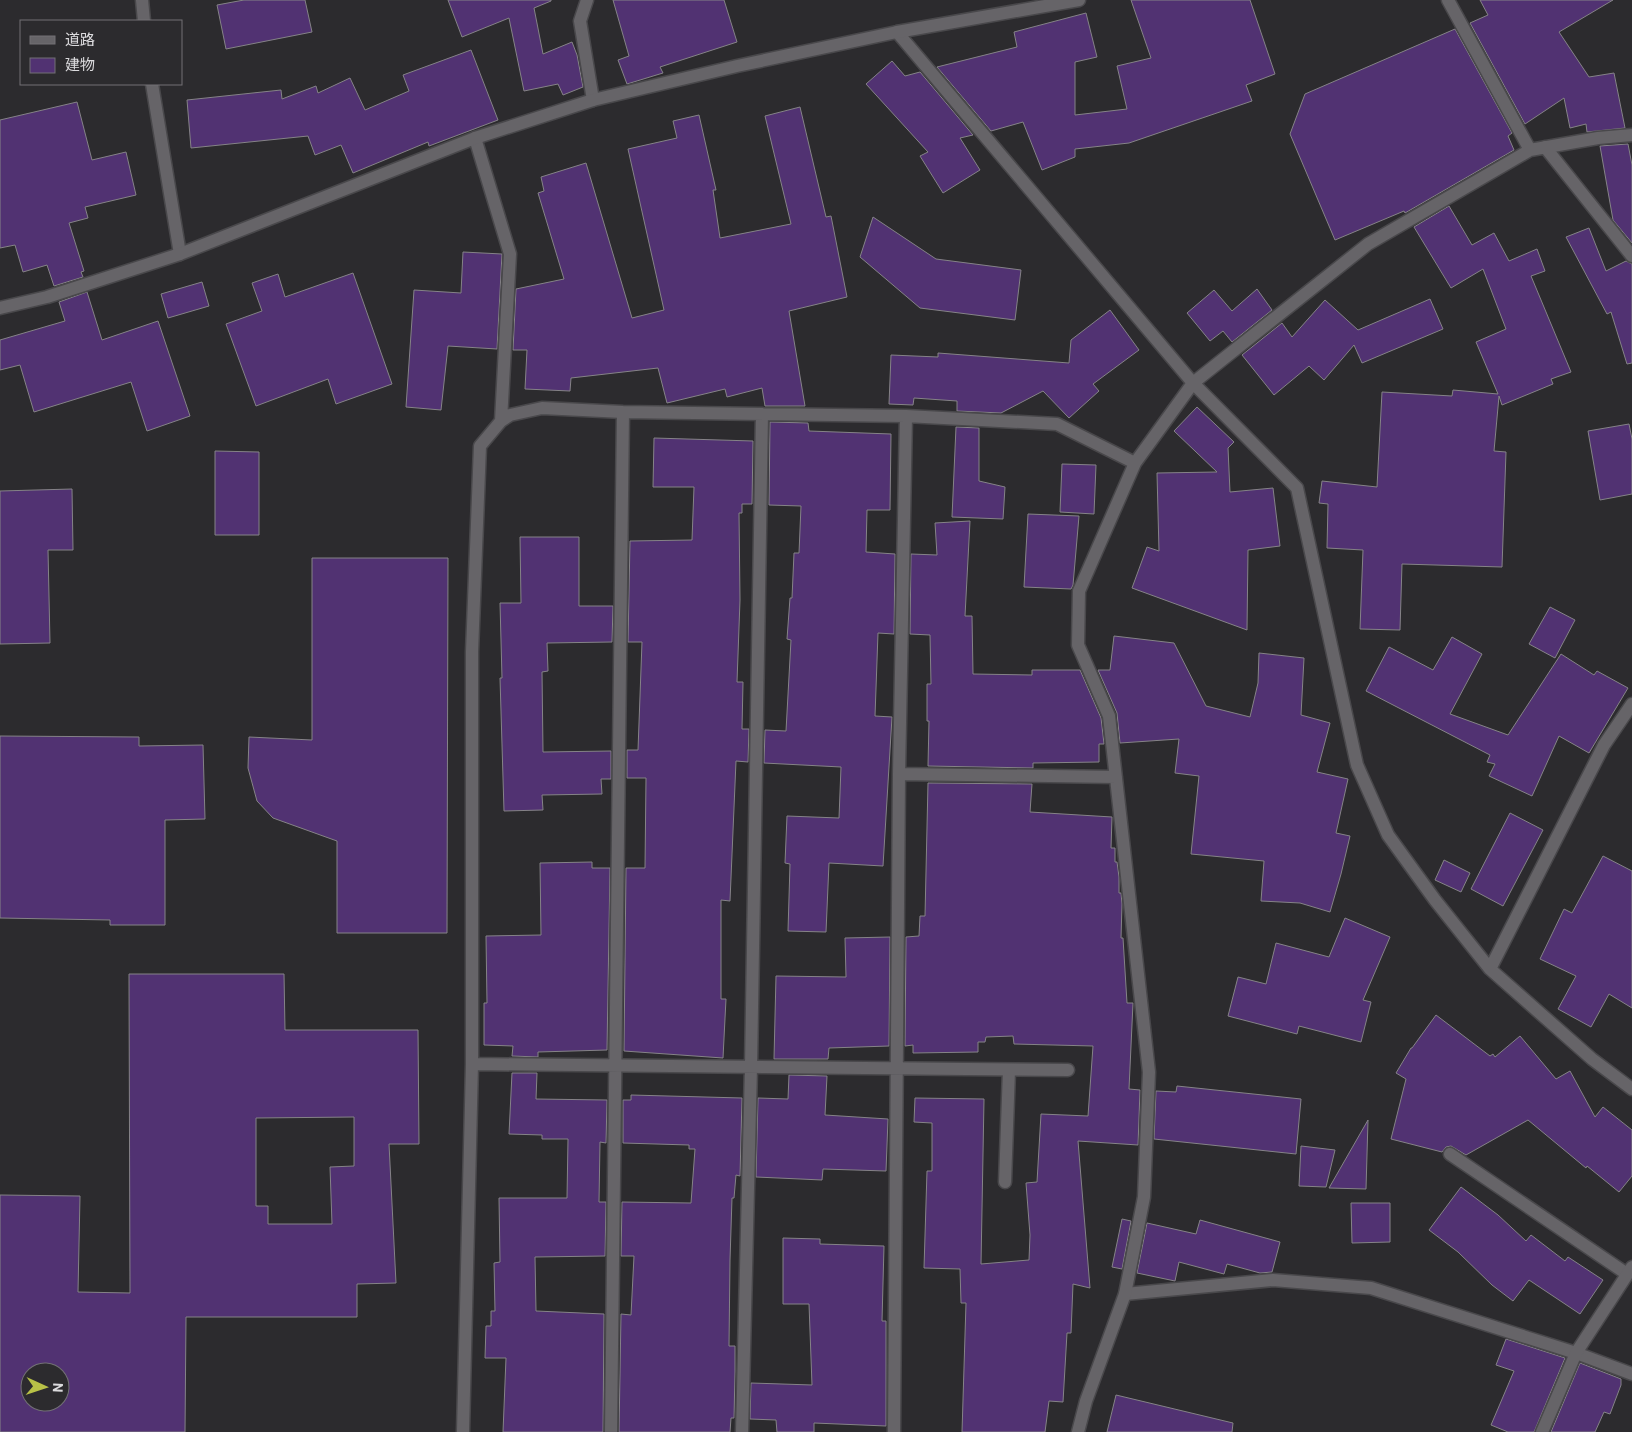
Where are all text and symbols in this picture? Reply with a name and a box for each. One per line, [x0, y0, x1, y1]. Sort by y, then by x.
legend [20, 20, 182, 85]
text: 道路 [65, 30, 95, 48]
text: 建物 [65, 55, 95, 73]
north arrow [20, 1362, 70, 1412]
text: N [50, 1383, 67, 1393]

